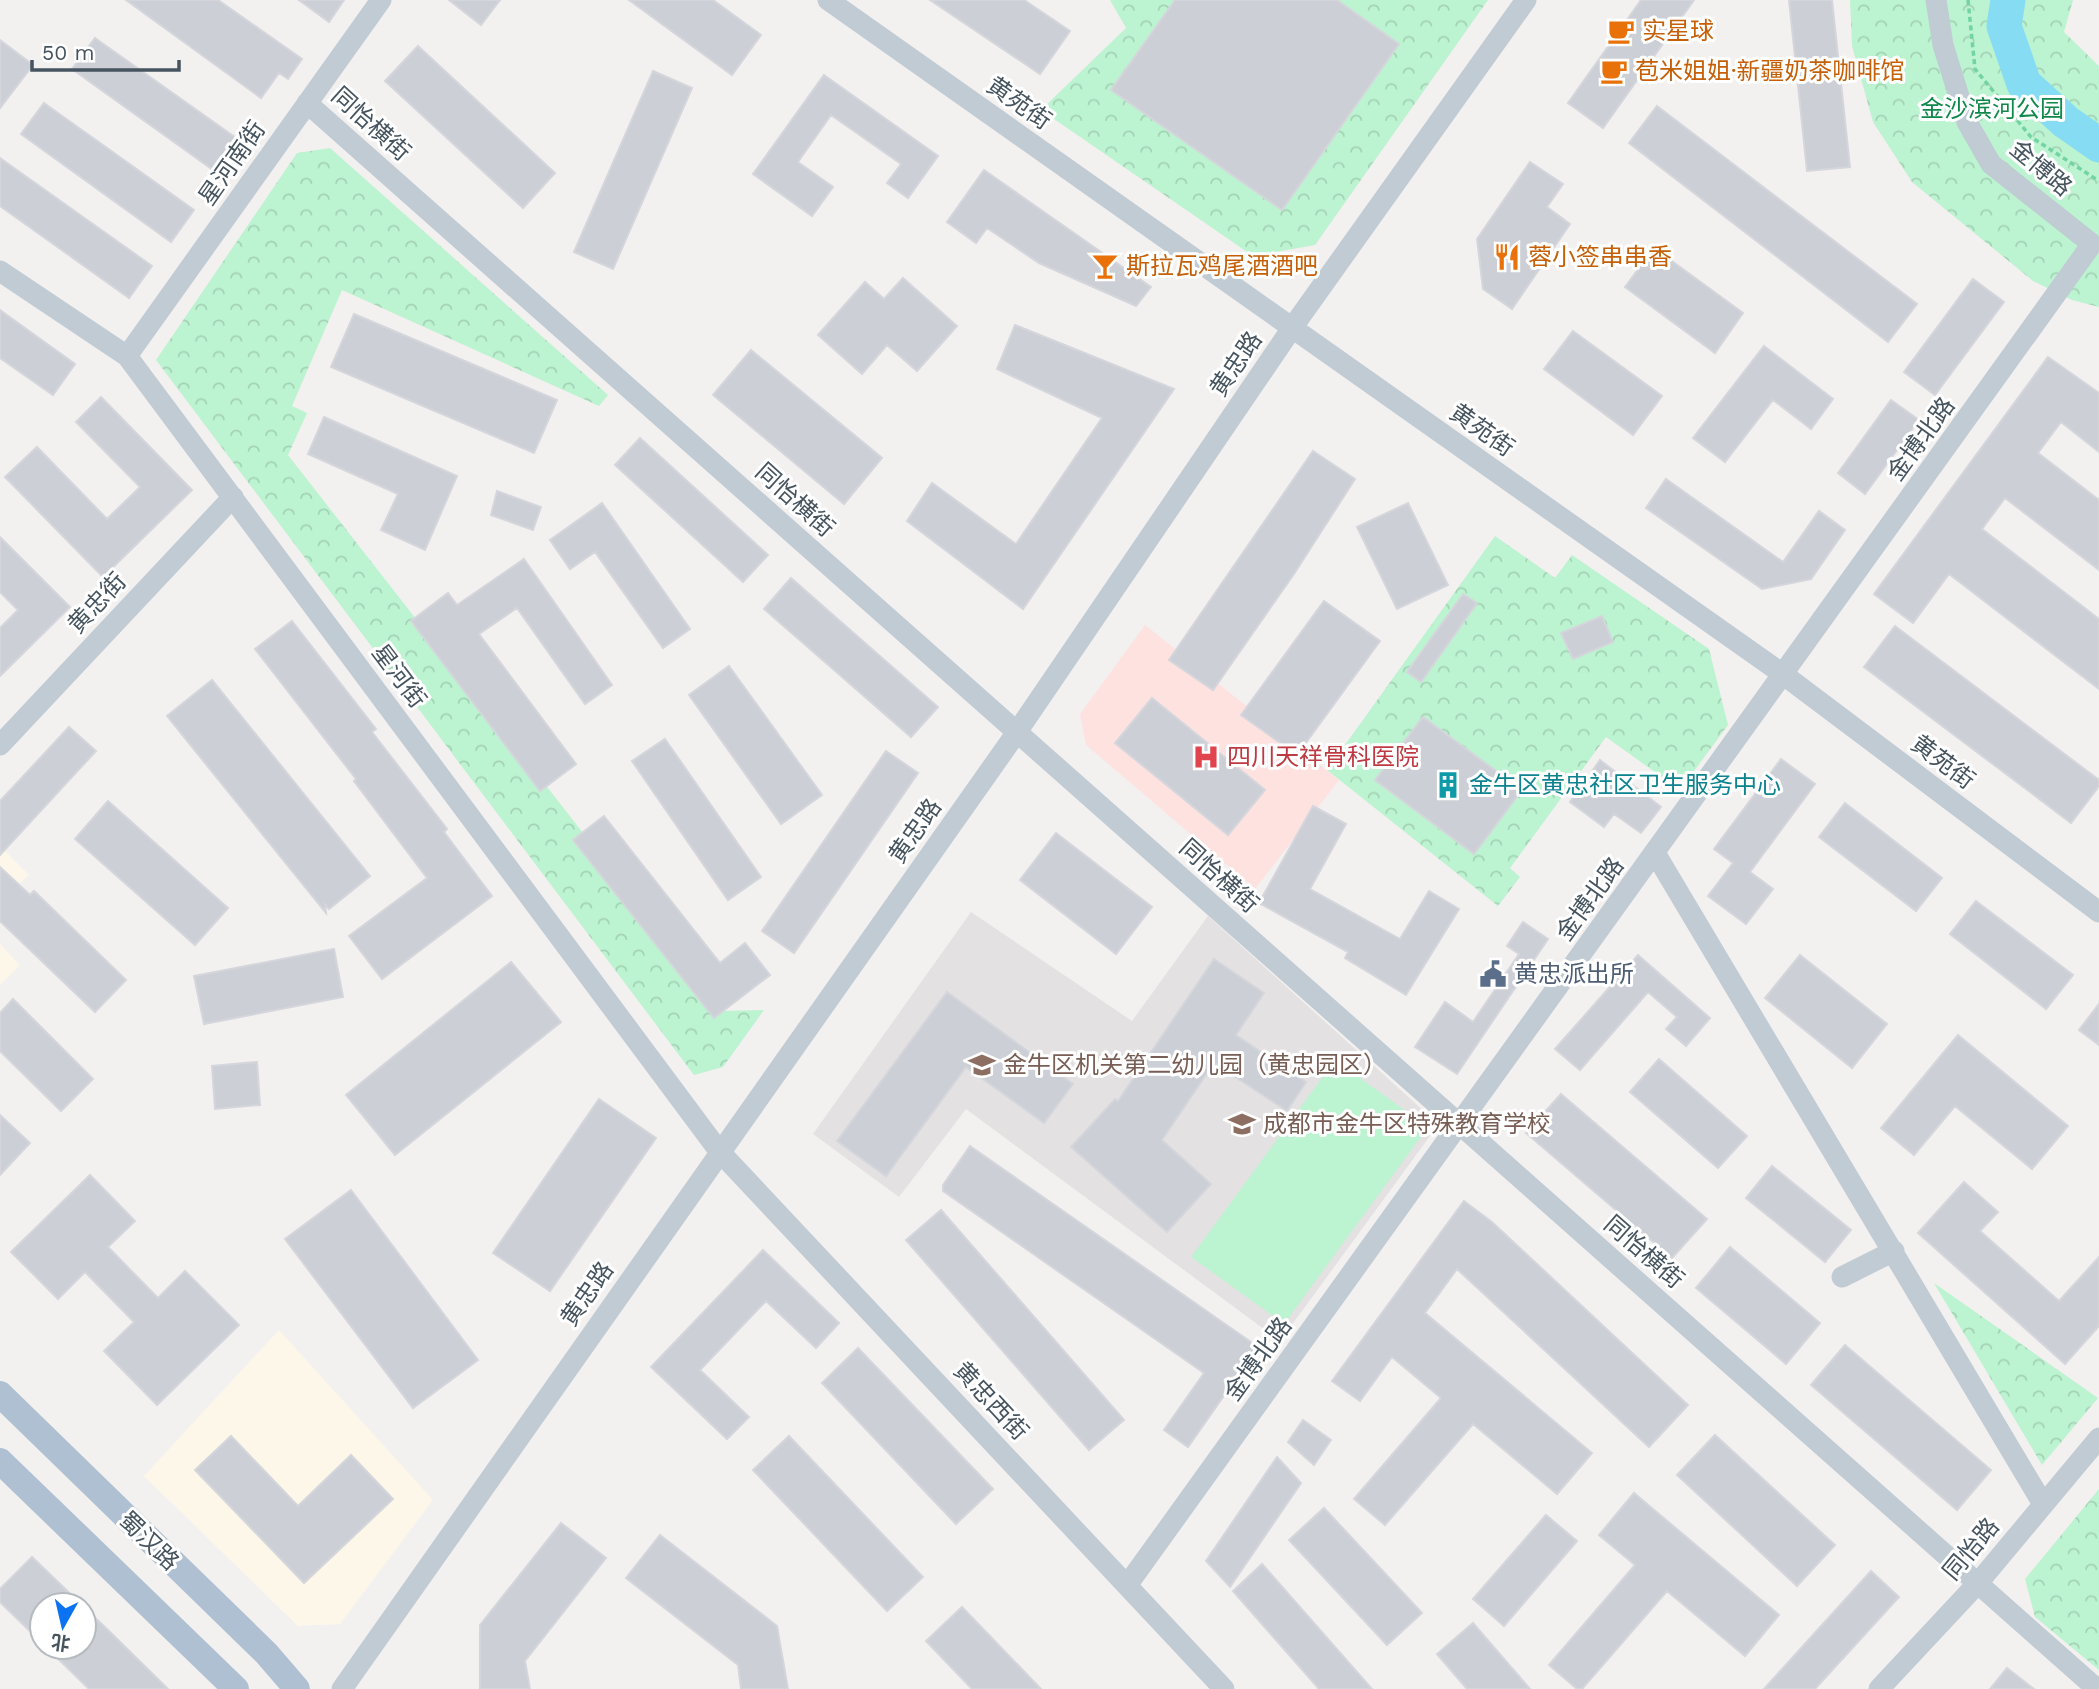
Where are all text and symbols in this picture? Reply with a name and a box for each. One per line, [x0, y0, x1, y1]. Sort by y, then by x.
cafe icon: 实星球 [1606, 16, 1636, 46]
place label: 实星球 [1642, 17, 1714, 45]
scale bar [32, 28, 178, 72]
text: 50 m [42, 40, 94, 65]
cafe icon: 苞米姐姐·新疆奶茶咖啡馆 [1599, 56, 1629, 86]
place label: 苞米姐姐·新疆奶茶咖啡馆 [1635, 57, 1904, 85]
street label: 黄苑街 [981, 71, 1057, 135]
street label: 同怡横街 [326, 81, 416, 167]
park label: 金沙滨河公园 [1920, 95, 2064, 123]
street label: 星河南街 [193, 116, 271, 210]
street label: 金博路 [2004, 134, 2078, 202]
restaurant icon: 蓉小签串串香 [1492, 242, 1522, 272]
place label: 蓉小签串串香 [1528, 243, 1672, 271]
bar icon: 斯拉瓦鸡尾酒酒吧 [1090, 251, 1120, 281]
place label: 斯拉瓦鸡尾酒酒吧 [1126, 252, 1318, 280]
street label: 黄忠路 [1204, 326, 1268, 402]
street label: 金博北路 [1881, 392, 1961, 486]
street label: 黄苑街 [1444, 398, 1520, 462]
street label: 同怡横街 [750, 457, 840, 543]
street label: 黄忠街 [62, 567, 132, 639]
street label: 星河街 [366, 639, 432, 713]
street label: 黄苑街 [1906, 729, 1980, 795]
hospital icon: 四川天祥骨科医院 [1191, 742, 1221, 772]
place label: 四川天祥骨科医院 [1227, 743, 1419, 771]
building icon: 金牛区黄忠社区卫生服务中心 [1433, 770, 1463, 800]
place label: 金牛区黄忠社区卫生服务中心 [1469, 771, 1781, 799]
street label: 黄忠路 [883, 793, 947, 869]
street label: 同怡横街 [1174, 833, 1264, 919]
street label: 金博北路 [1550, 852, 1630, 946]
public building icon: 黄忠派出所 [1478, 959, 1508, 989]
place label: 黄忠派出所 [1514, 960, 1634, 988]
school or university icon: 金牛区机关第二幼儿园（黄忠园区） [967, 1050, 997, 1080]
place label: 金牛区机关第二幼儿园（黄忠园区） [1003, 1051, 1387, 1079]
school or university icon: 成都市金牛区特殊教育学校 [1227, 1109, 1257, 1139]
place label: 成都市金牛区特殊教育学校 [1263, 1110, 1551, 1138]
street label: 同怡横街 [1599, 1210, 1689, 1294]
street label: 黄忠路 [555, 1256, 619, 1332]
street label: 金博北路 [1218, 1312, 1298, 1406]
street label: 黄忠西街 [948, 1356, 1034, 1446]
street label: 蜀汉路 [113, 1506, 185, 1576]
street label: 同怡路 [1937, 1512, 2005, 1586]
north arrow [28, 1591, 98, 1661]
text: 北 [50, 1630, 72, 1655]

